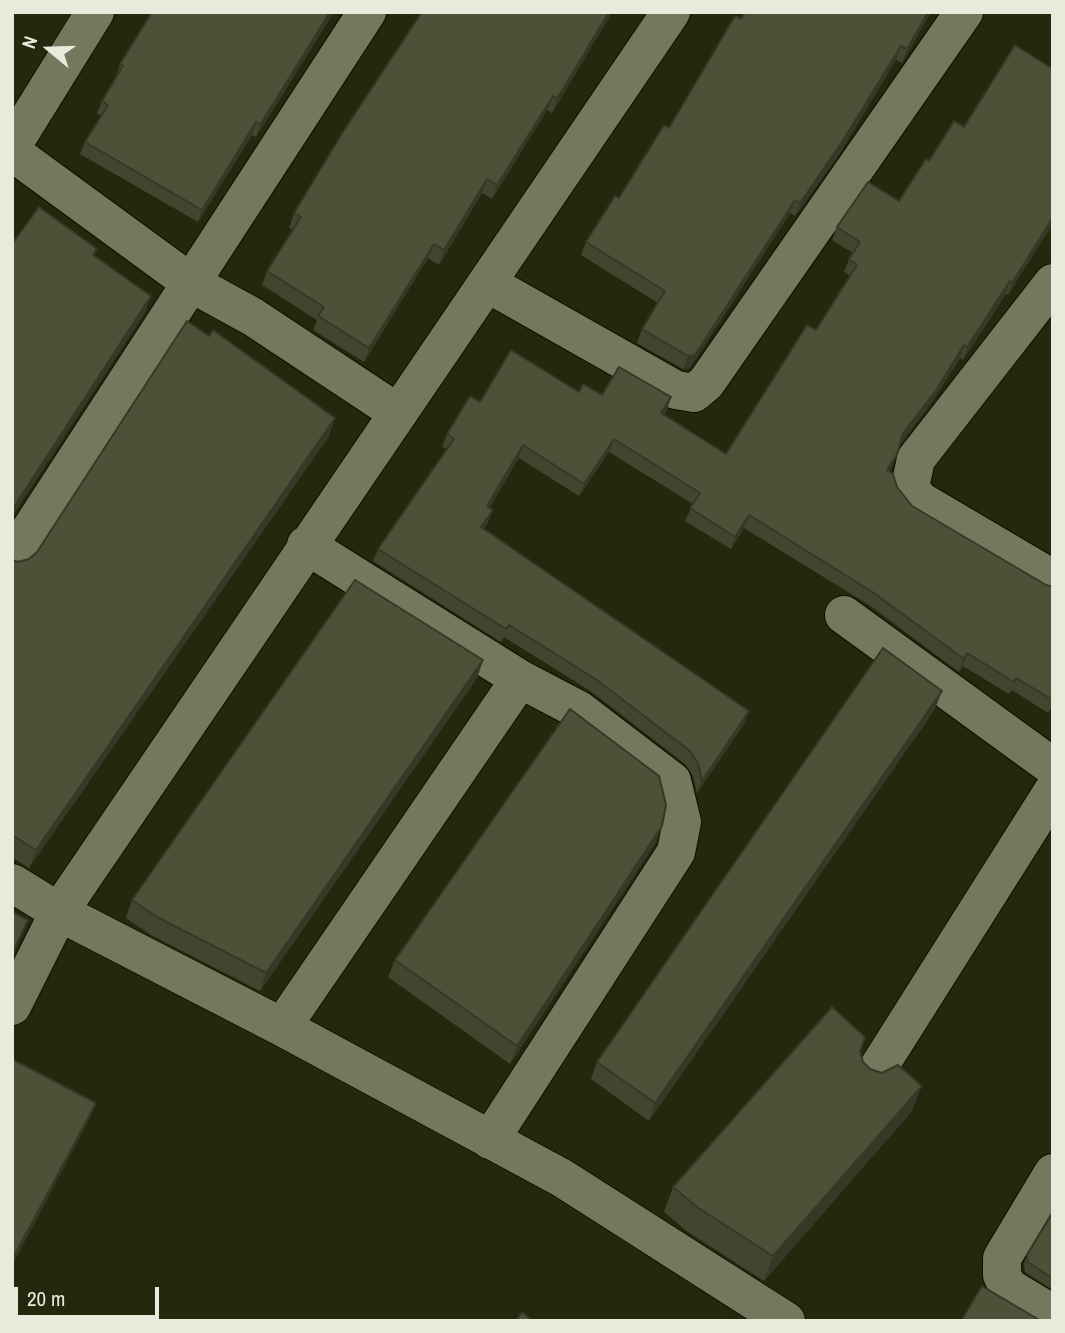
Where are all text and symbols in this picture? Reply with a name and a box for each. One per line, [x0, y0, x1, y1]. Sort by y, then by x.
north arrow [14, 14, 84, 84]
text: N [15, 33, 43, 52]
scale bar [18, 1274, 163, 1318]
text: 20 m [27, 1284, 65, 1313]

